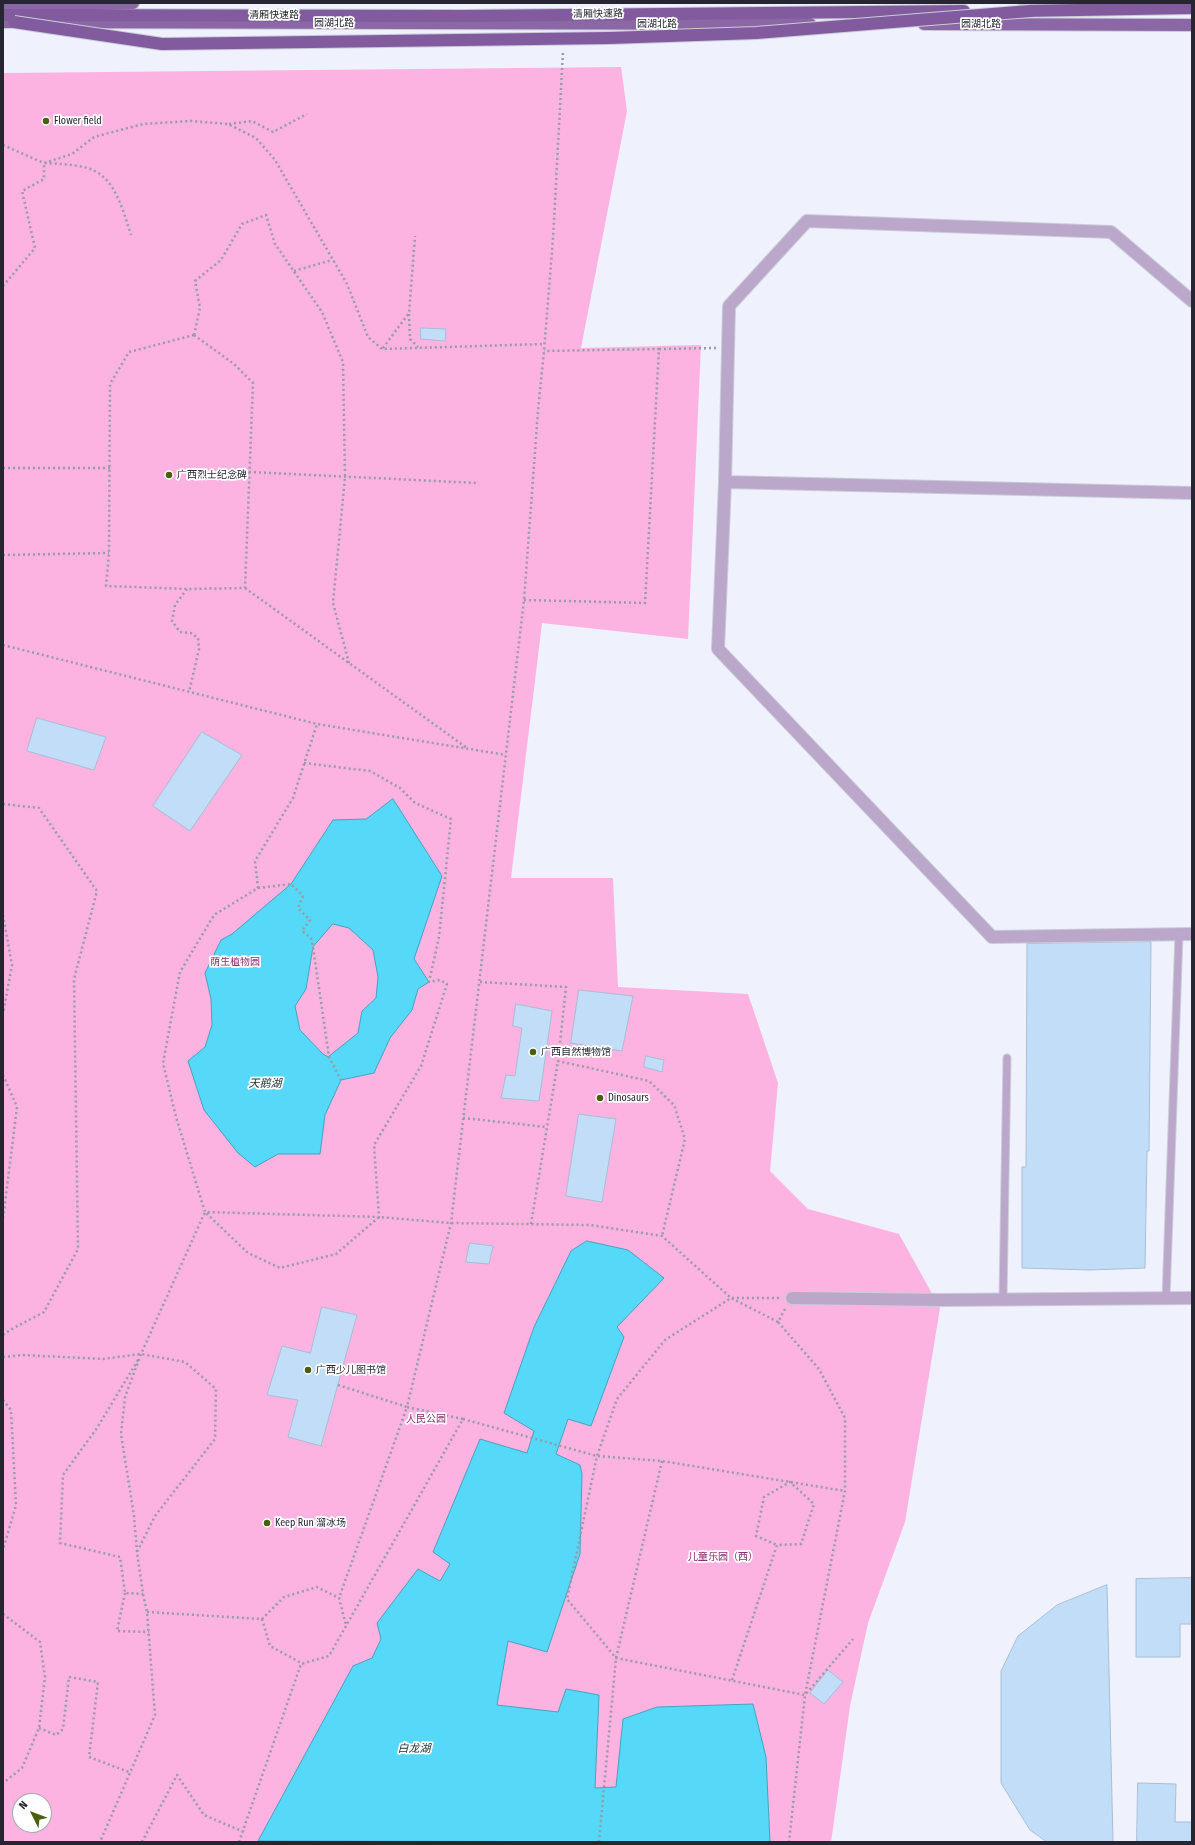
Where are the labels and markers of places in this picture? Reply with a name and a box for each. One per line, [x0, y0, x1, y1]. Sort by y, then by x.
place label: Flower field [54, 115, 102, 127]
marker: Flower field [41, 116, 51, 126]
place label: 广西烈士纪念碑 [177, 469, 247, 481]
marker: 广西烈士纪念碑 [164, 470, 174, 480]
place label: 广西自然博物馆 [541, 1046, 611, 1058]
marker: 广西自然博物馆 [528, 1047, 538, 1057]
place label: Dinosaurs [608, 1092, 649, 1104]
marker: Dinosaurs [595, 1093, 605, 1103]
place label: 广西少儿图书馆 [316, 1364, 386, 1376]
marker: 广西少儿图书馆 [303, 1365, 313, 1375]
place label: Keep Run 溜冰场 [275, 1517, 346, 1529]
marker: Keep Run 溜冰场 [262, 1518, 272, 1528]

